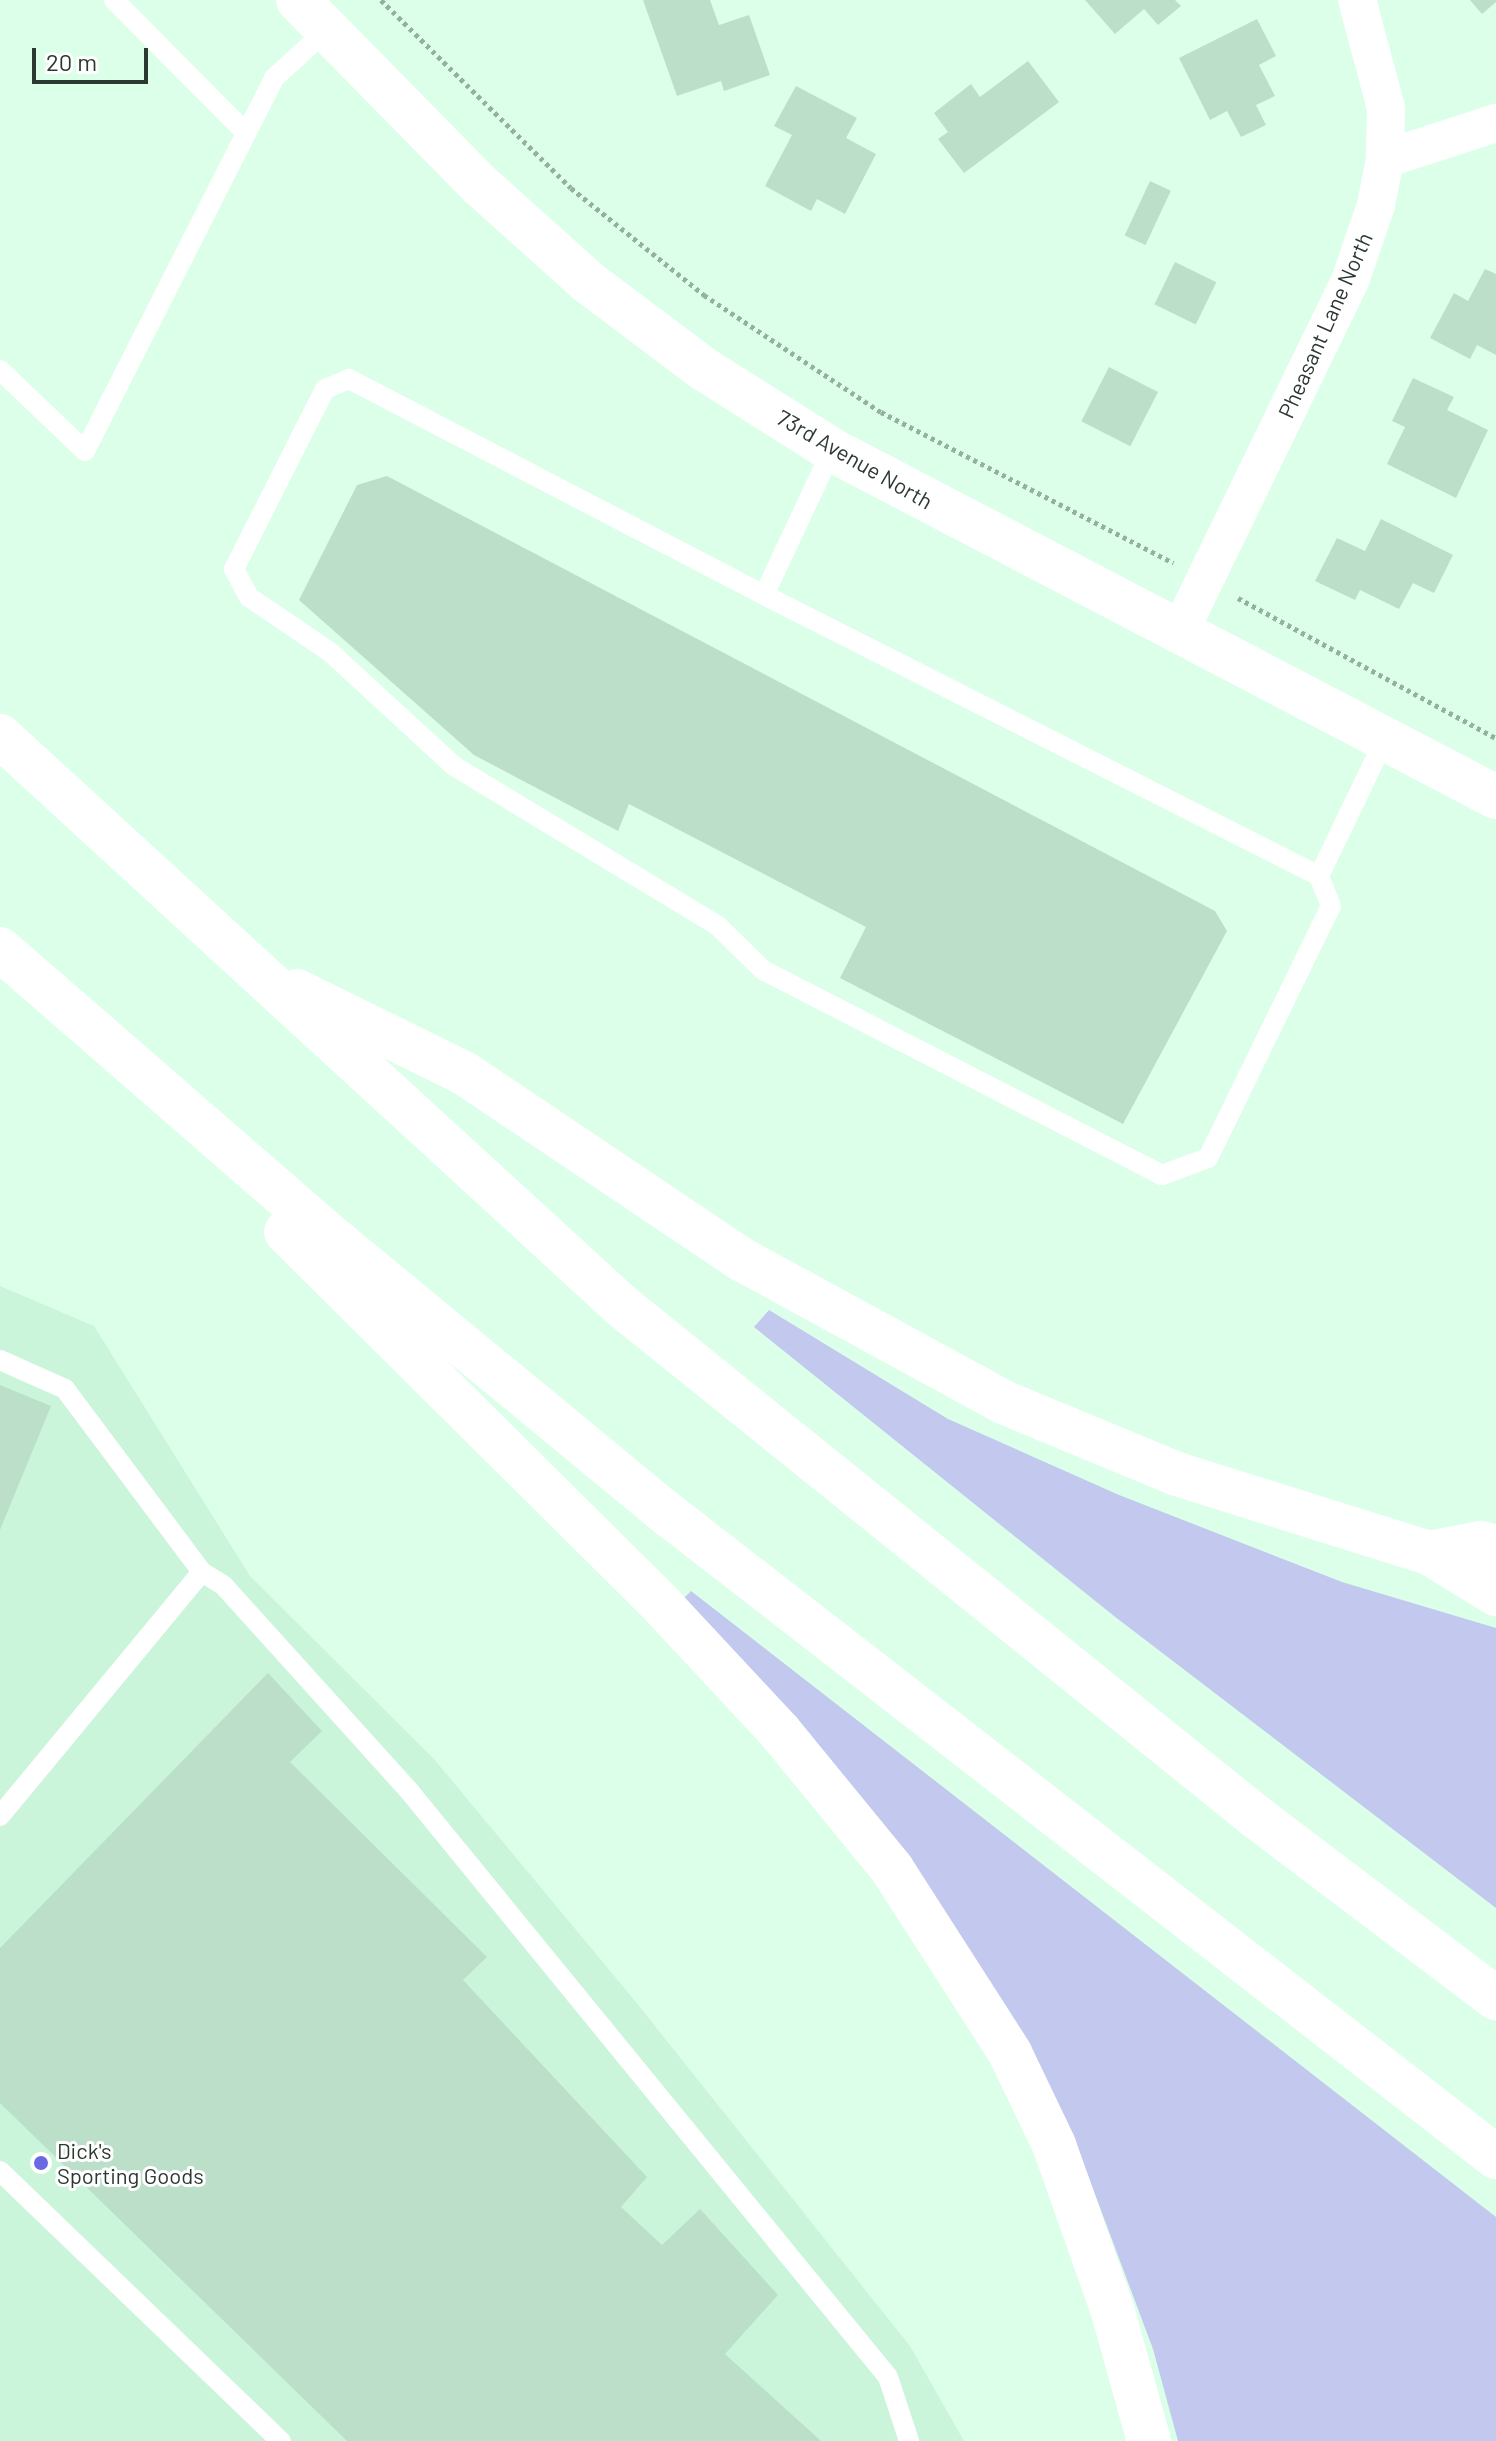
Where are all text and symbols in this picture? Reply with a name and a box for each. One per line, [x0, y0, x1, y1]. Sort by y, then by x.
scale bar [36, 32, 152, 82]
text: 20 m [46, 47, 97, 76]
street label: Pheasant Lane North [1272, 228, 1378, 422]
street label: 73rd Avenue North [772, 404, 938, 514]
place label: Dick's Sporting Goods [57, 2137, 204, 2188]
marker: Dick's Sporting Goods [32, 2154, 50, 2172]

